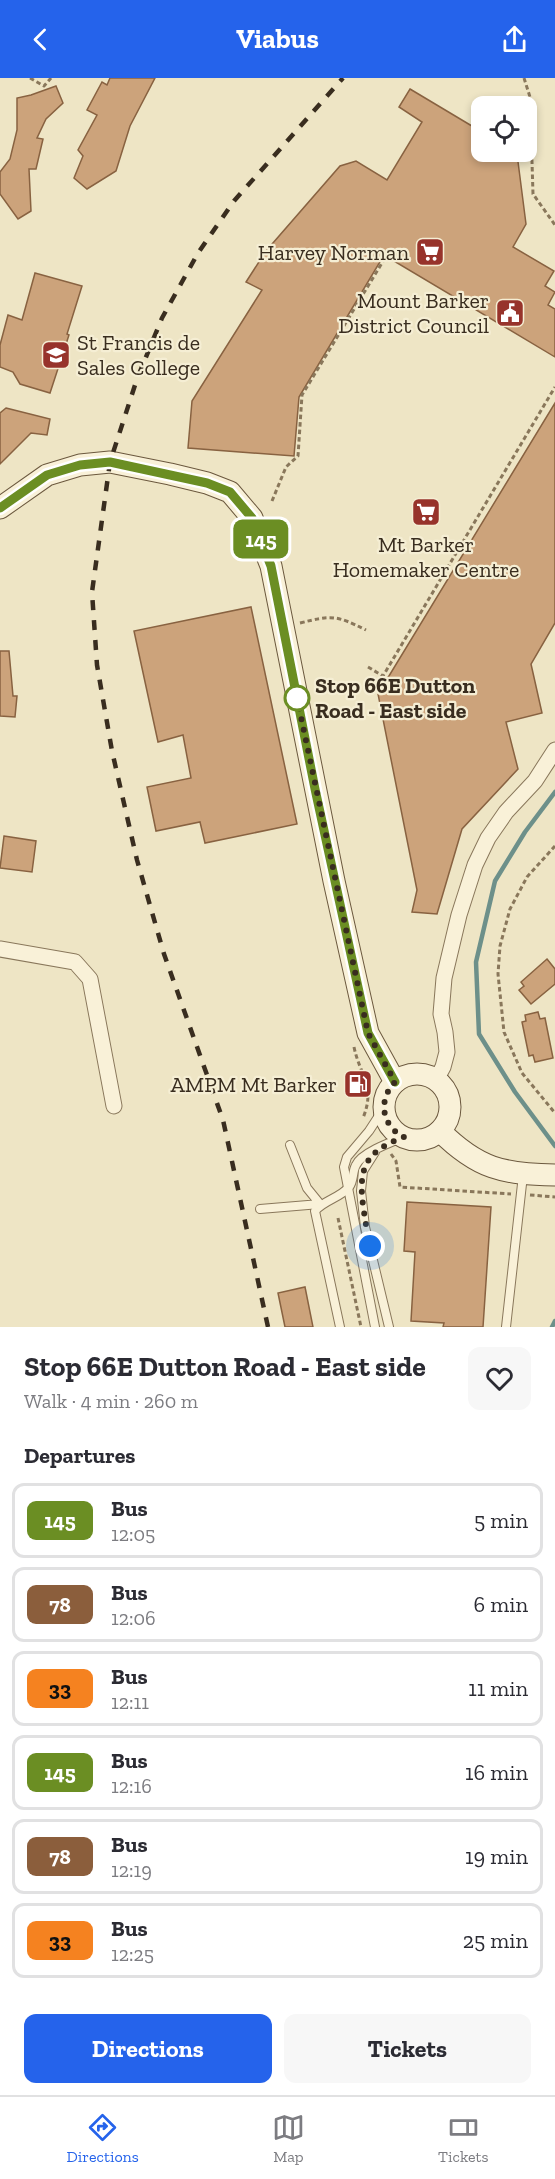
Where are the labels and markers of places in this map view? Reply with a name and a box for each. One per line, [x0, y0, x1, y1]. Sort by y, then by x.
supermarket icon: Harvey Norman [414, 236, 446, 268]
place label: Harvey Norman [258, 239, 409, 266]
place label: Mount Barker District Council [338, 287, 489, 339]
public building icon: Mount Barker District Council [494, 297, 526, 329]
place label: St Francis de Sales College [77, 329, 200, 381]
school or university icon: St Francis de Sales College [40, 339, 72, 371]
supermarket icon: Mt Barker Homemaker Centre [410, 496, 442, 528]
place label: Mt Barker Homemaker Centre [333, 531, 519, 583]
place label: Stop 66E Dutton Road - East side [315, 672, 475, 724]
marker: Stop 66E Dutton Road - East side [284, 685, 310, 711]
fuel station icon: AMPM Mt Barker [342, 1068, 374, 1100]
place label: AMPM Mt Barker [171, 1071, 337, 1098]

